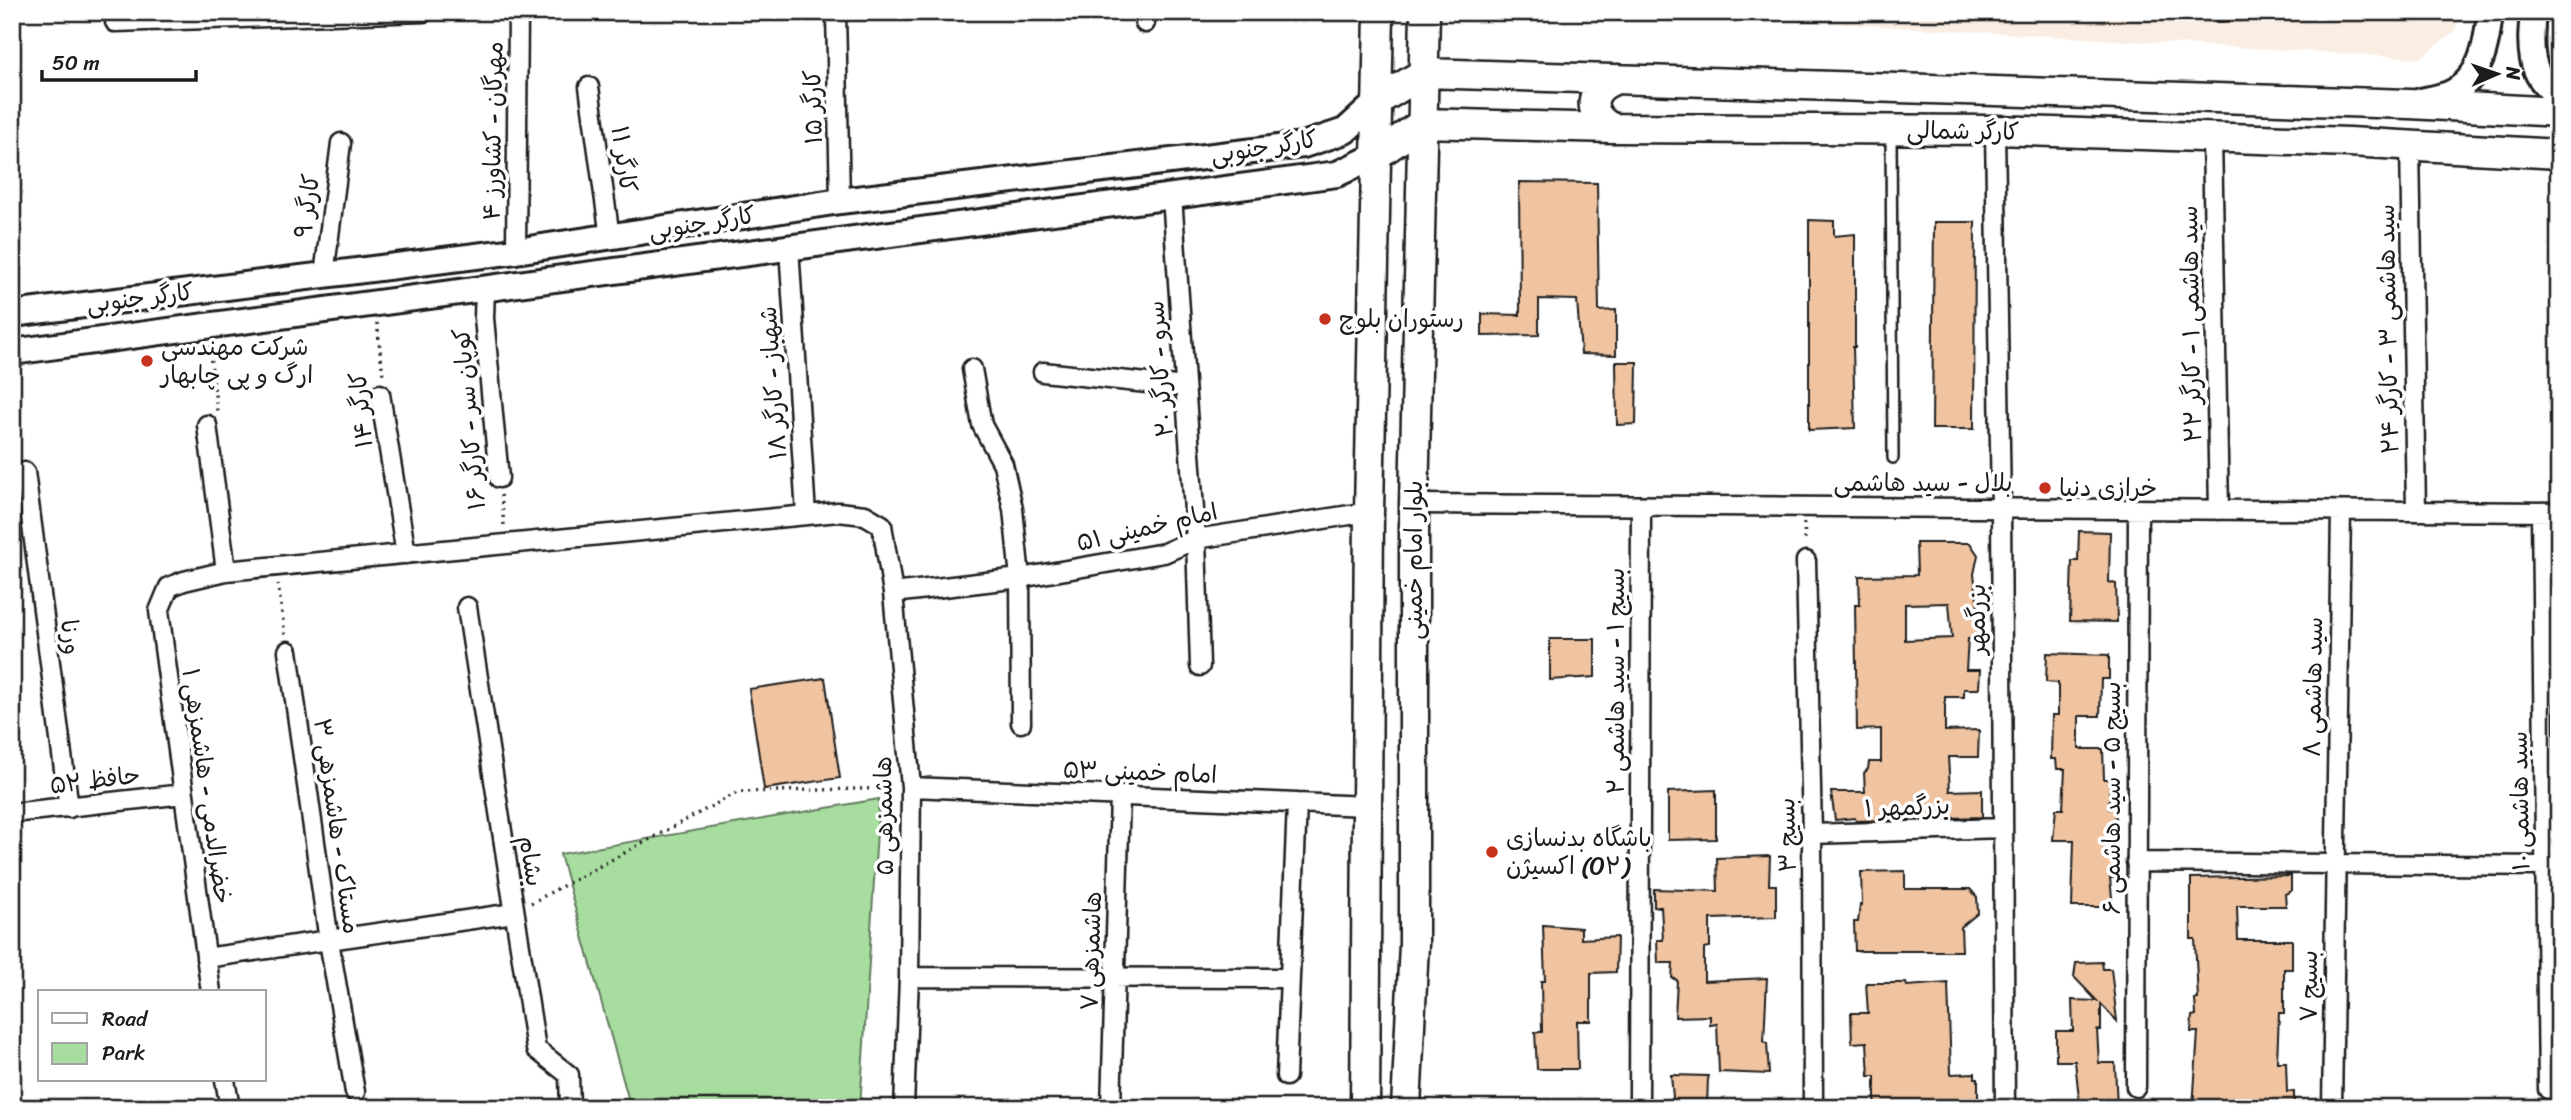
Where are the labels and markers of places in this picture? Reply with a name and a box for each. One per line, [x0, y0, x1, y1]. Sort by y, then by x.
place label: رستوران بلوچ [1339, 298, 1464, 340]
marker: رستوران بلوچ [1317, 311, 1333, 327]
place label: شرکت مهندسی ارگ و پی چابهار [159, 326, 313, 396]
marker: شرکت مهندسی ارگ و پی چابهار [139, 353, 155, 369]
place label: خرازی دنیا [2059, 467, 2157, 509]
marker: خرازی دنیا [2037, 480, 2053, 496]
place label: باشگاه بدنسازی اکسیژن (O۲) [1506, 817, 1652, 887]
marker: باشگاه بدنسازی اکسیژن (O۲) [1484, 844, 1500, 860]

